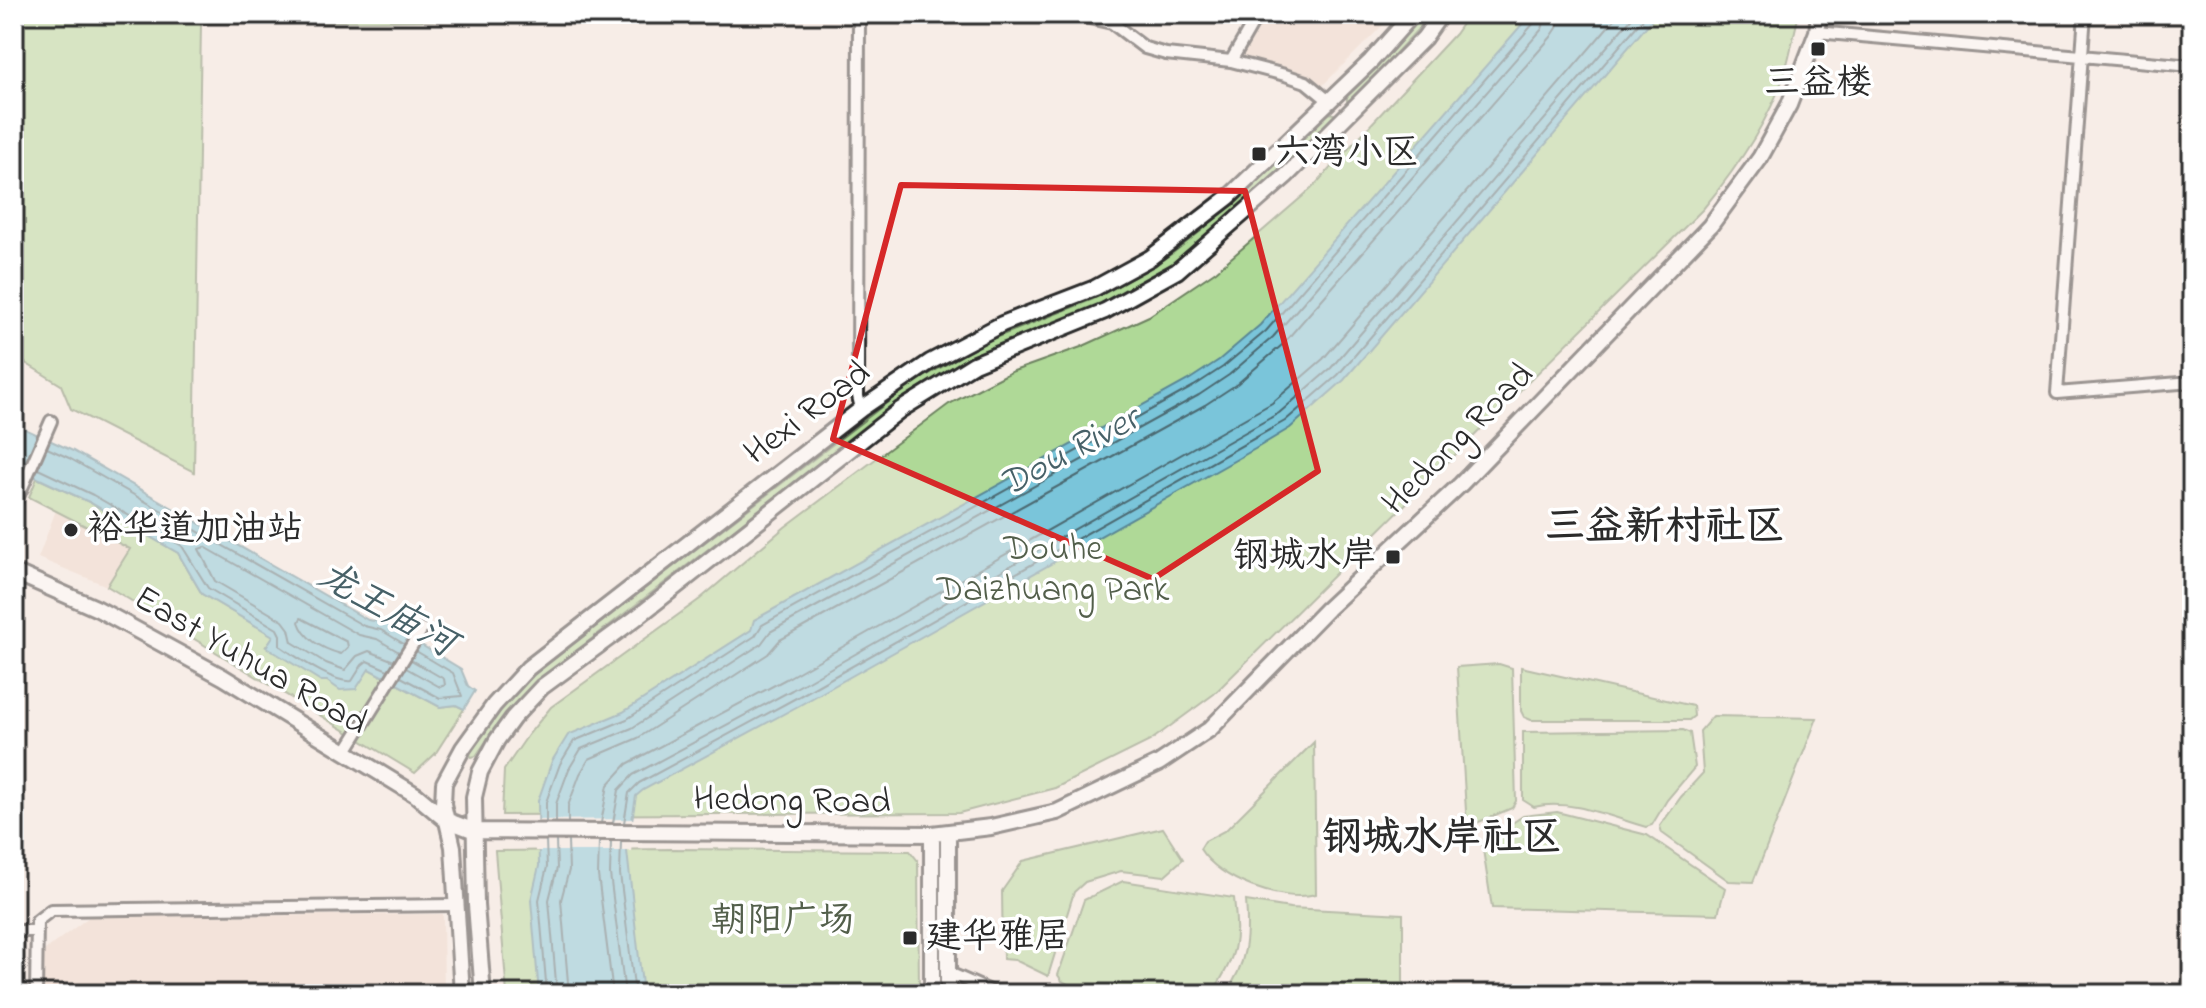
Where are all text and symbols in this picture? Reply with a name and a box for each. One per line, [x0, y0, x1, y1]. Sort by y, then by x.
marker: 三益楼 [1809, 40, 1827, 58]
place label: 三益楼 [1764, 58, 1872, 111]
place label: 六湾小区 [1275, 128, 1419, 181]
marker: 六湾小区 [1250, 145, 1268, 163]
street label: Hexi Road [733, 349, 883, 479]
street label: Hedong Road [1371, 352, 1547, 528]
water label: Dou River [990, 391, 1154, 513]
district label: 三益新村社区 [1545, 499, 1785, 558]
place label: 裕华道加油站 [87, 504, 303, 557]
marker: 裕华道加油站 [62, 521, 80, 539]
park label: Douhe Daizhuang Park [936, 524, 1169, 618]
place label: 钢城水岸 [1233, 531, 1377, 584]
marker: 钢城水岸 [1384, 548, 1402, 566]
water label: 龙王庙河 [306, 549, 471, 676]
street label: East Yuhua Road [123, 574, 377, 750]
street label: Hedong Road [693, 774, 891, 830]
district label: 钢城水岸社区 [1322, 810, 1562, 869]
park label: 朝阳广场 [711, 896, 855, 949]
place label: 建华雅居 [926, 912, 1070, 965]
marker: 建华雅居 [901, 929, 919, 947]

